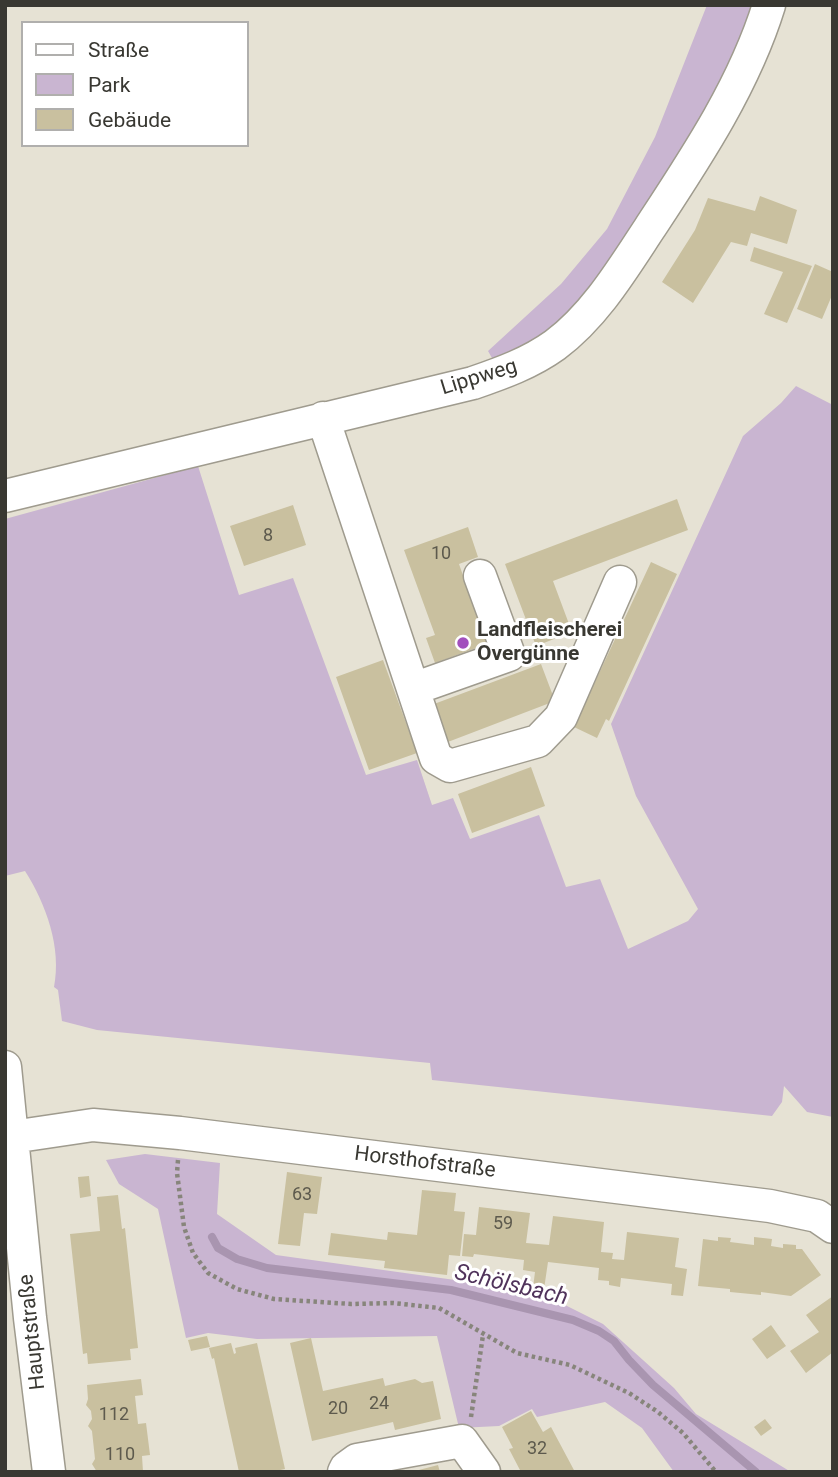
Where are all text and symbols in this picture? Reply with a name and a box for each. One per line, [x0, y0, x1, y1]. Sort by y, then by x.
legend [21, 21, 248, 147]
text: Straße [88, 38, 149, 62]
text: Park [88, 73, 130, 97]
text: Gebäude [88, 108, 171, 132]
street label: Lippweg [438, 354, 520, 402]
house number: 8 [263, 525, 273, 547]
house number: 10 [431, 543, 451, 565]
place label: Landfleischerei Overgünne [477, 618, 622, 668]
marker: Landfleischerei Overgünne [455, 635, 471, 651]
street label: Horsthofstraße [353, 1142, 497, 1184]
house number: 63 [292, 1184, 312, 1206]
house number: 59 [493, 1213, 513, 1235]
water label: Schölsbach [452, 1260, 570, 1312]
street label: Hauptstraße [14, 1273, 52, 1391]
house number: 24 [369, 1393, 389, 1415]
house number: 20 [328, 1398, 348, 1420]
house number: 112 [99, 1404, 129, 1426]
house number: 32 [527, 1438, 547, 1460]
house number: 110 [105, 1444, 135, 1466]

